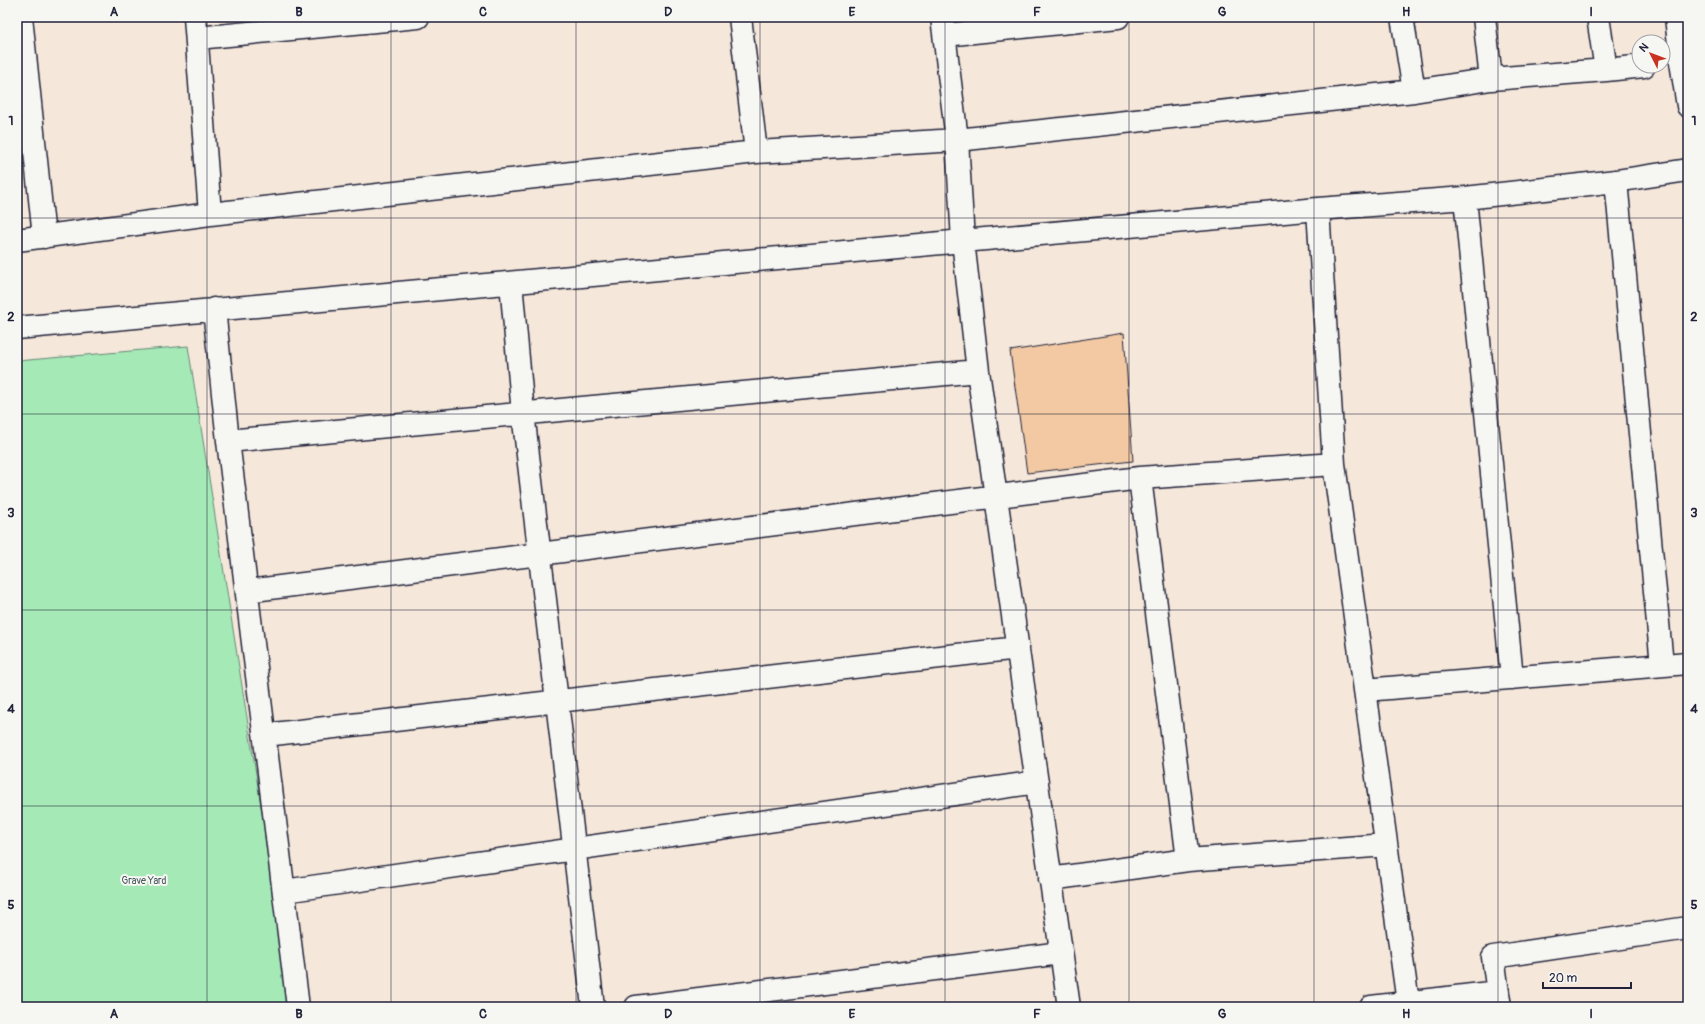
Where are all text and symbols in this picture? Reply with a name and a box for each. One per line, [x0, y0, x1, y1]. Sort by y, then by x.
text: A [110, 4, 119, 20]
text: B [295, 4, 303, 20]
text: C [479, 4, 487, 20]
text: D [664, 4, 672, 20]
text: E [849, 4, 856, 20]
text: F [1033, 4, 1041, 20]
text: G [1218, 4, 1227, 20]
text: H [1402, 4, 1410, 20]
text: I [1589, 4, 1593, 20]
north arrow [1631, 34, 1671, 74]
text: N [1637, 40, 1652, 55]
text: 1 [8, 113, 14, 129]
text: 1 [1691, 113, 1697, 129]
text: 2 [7, 309, 15, 325]
text: 2 [1690, 309, 1698, 325]
text: 3 [7, 505, 15, 521]
text: 3 [1690, 505, 1698, 521]
text: 4 [7, 701, 15, 717]
text: 4 [1690, 701, 1698, 717]
park label: Grave Yard [122, 875, 166, 887]
text: 5 [7, 897, 15, 913]
text: 5 [1690, 897, 1698, 913]
scale bar [1543, 964, 1631, 990]
text: 20 m [1549, 971, 1578, 986]
text: A [110, 1006, 119, 1022]
text: B [295, 1006, 303, 1022]
text: C [479, 1006, 487, 1022]
text: D [664, 1006, 672, 1022]
text: E [849, 1006, 856, 1022]
text: F [1033, 1006, 1041, 1022]
text: G [1218, 1006, 1227, 1022]
text: H [1402, 1006, 1410, 1022]
text: I [1589, 1006, 1593, 1022]

